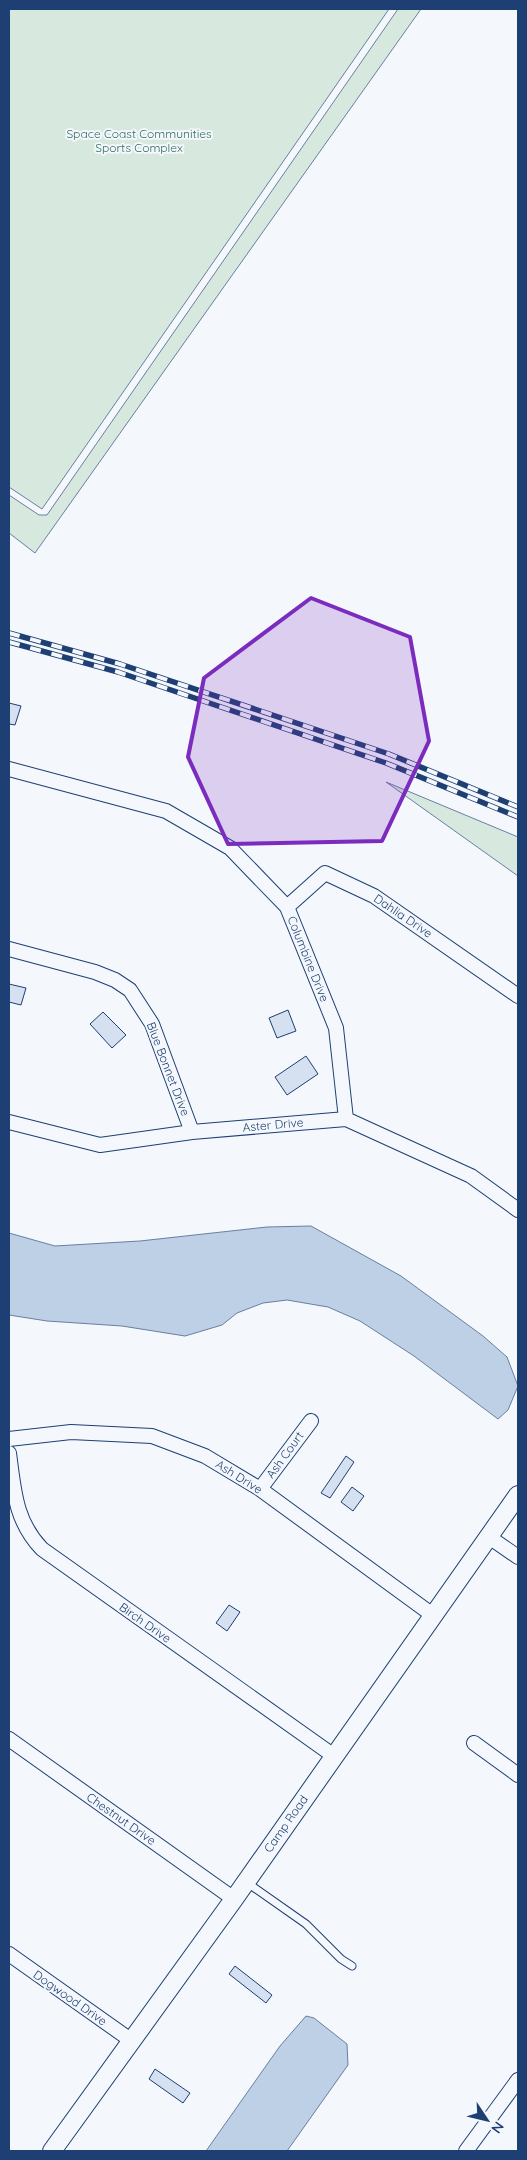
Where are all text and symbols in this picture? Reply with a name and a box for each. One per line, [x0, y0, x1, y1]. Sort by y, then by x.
park label: Space Coast Communities Sports Complex [66, 126, 212, 155]
street label: Dahlia Drive [371, 890, 436, 941]
street label: Columbine Drive [284, 914, 333, 1004]
street label: Blue Bonnet Drive [144, 1020, 193, 1118]
street label: Aster Drive [242, 1114, 304, 1135]
street label: Ash Court [263, 1428, 307, 1481]
street label: Ash Drive [213, 1456, 266, 1497]
street label: Birch Drive [116, 1599, 174, 1646]
street label: Chestnut Drive [84, 1789, 159, 1848]
street label: Camp Road [260, 1792, 311, 1855]
street label: Dogwood Drive [31, 1967, 110, 2029]
north arrow [462, 2095, 512, 2145]
text: N [487, 2118, 508, 2137]

